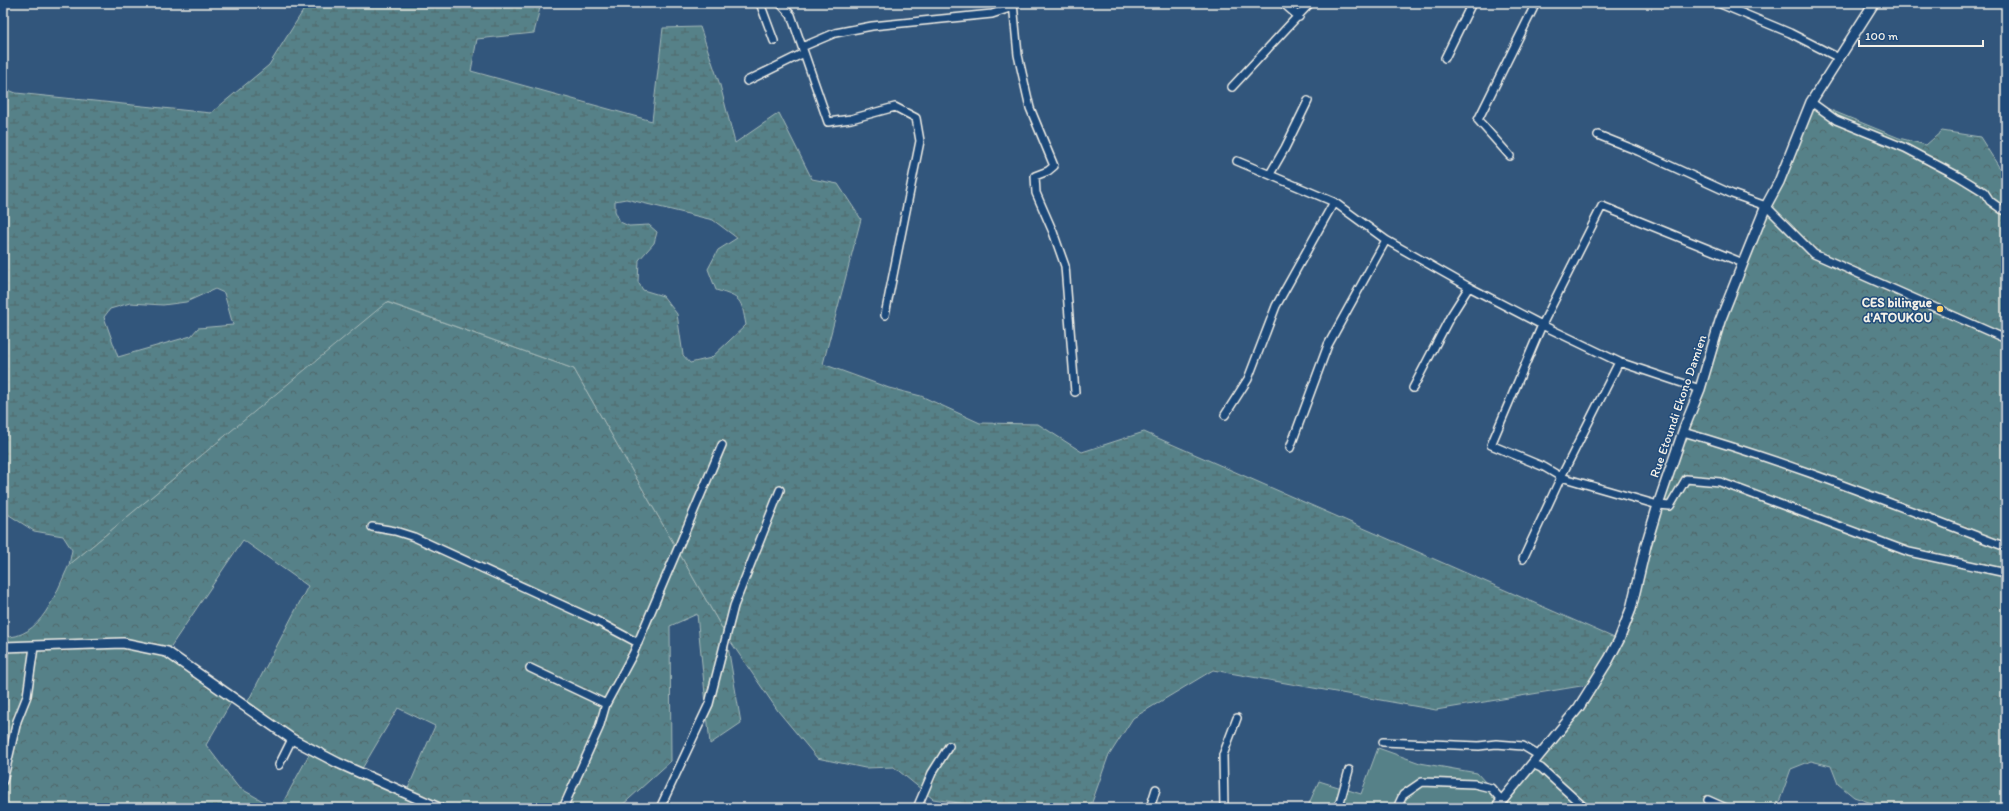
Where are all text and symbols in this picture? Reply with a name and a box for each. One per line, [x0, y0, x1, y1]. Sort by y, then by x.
scale bar [1859, 22, 1983, 48]
text: 100 m [1865, 29, 1898, 43]
place label: CES bilingue d'ATOUKOU [1862, 295, 1932, 325]
marker: CES bilingue d'ATOUKOU [1935, 304, 1945, 314]
street label: Rue Etoundi Ekono Damien [1646, 332, 1710, 479]

